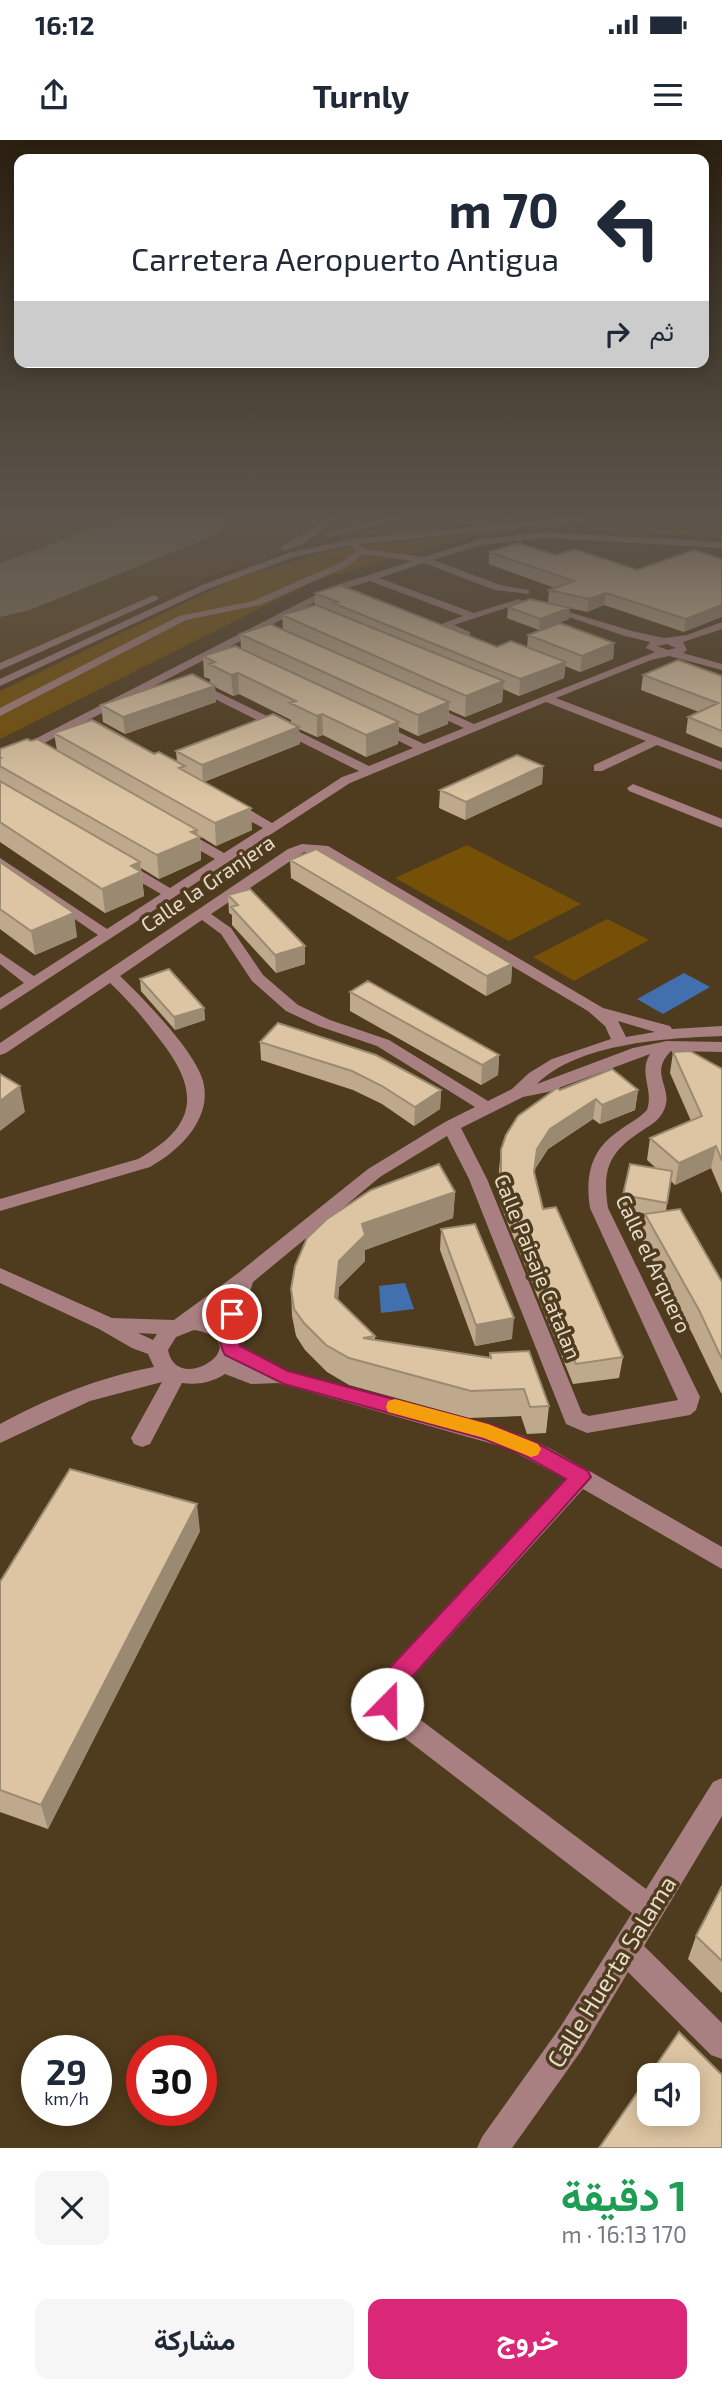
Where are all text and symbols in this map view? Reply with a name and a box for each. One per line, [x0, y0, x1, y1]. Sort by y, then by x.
text: 16:12 [35, 9, 95, 40]
icon: share [35, 76, 73, 114]
text: Turnly [313, 76, 409, 114]
icon: menu [649, 76, 687, 114]
text: 70 m [448, 179, 559, 238]
icon: left [583, 182, 674, 273]
text: Carretera Aeropuerto Antigua [131, 239, 559, 277]
icon: right [598, 315, 636, 353]
text: ثم [650, 315, 674, 346]
street label: Calle la Granjera [135, 829, 279, 938]
street label: Calle Paisaje Catalan [489, 1170, 587, 1363]
street label: Calle el Arquero [611, 1190, 697, 1336]
pin [202, 1284, 262, 1344]
icon: arrive [213, 1295, 251, 1333]
position arrow [350, 1667, 424, 1741]
street label: Calle Huerta Salama [540, 1870, 681, 2072]
speed limit sign: 30 [126, 2035, 217, 2126]
text: 29 [46, 2050, 87, 2092]
map controls [637, 2063, 700, 2126]
button: sound [637, 2063, 700, 2126]
text: km/h [44, 2087, 89, 2109]
text: 1 دقيقة [561, 2169, 687, 2219]
button: close [35, 2171, 109, 2245]
text: 170 m · 16:13 [562, 2220, 687, 2248]
button: مشاركة [35, 2299, 354, 2379]
button: خروج [368, 2299, 687, 2379]

